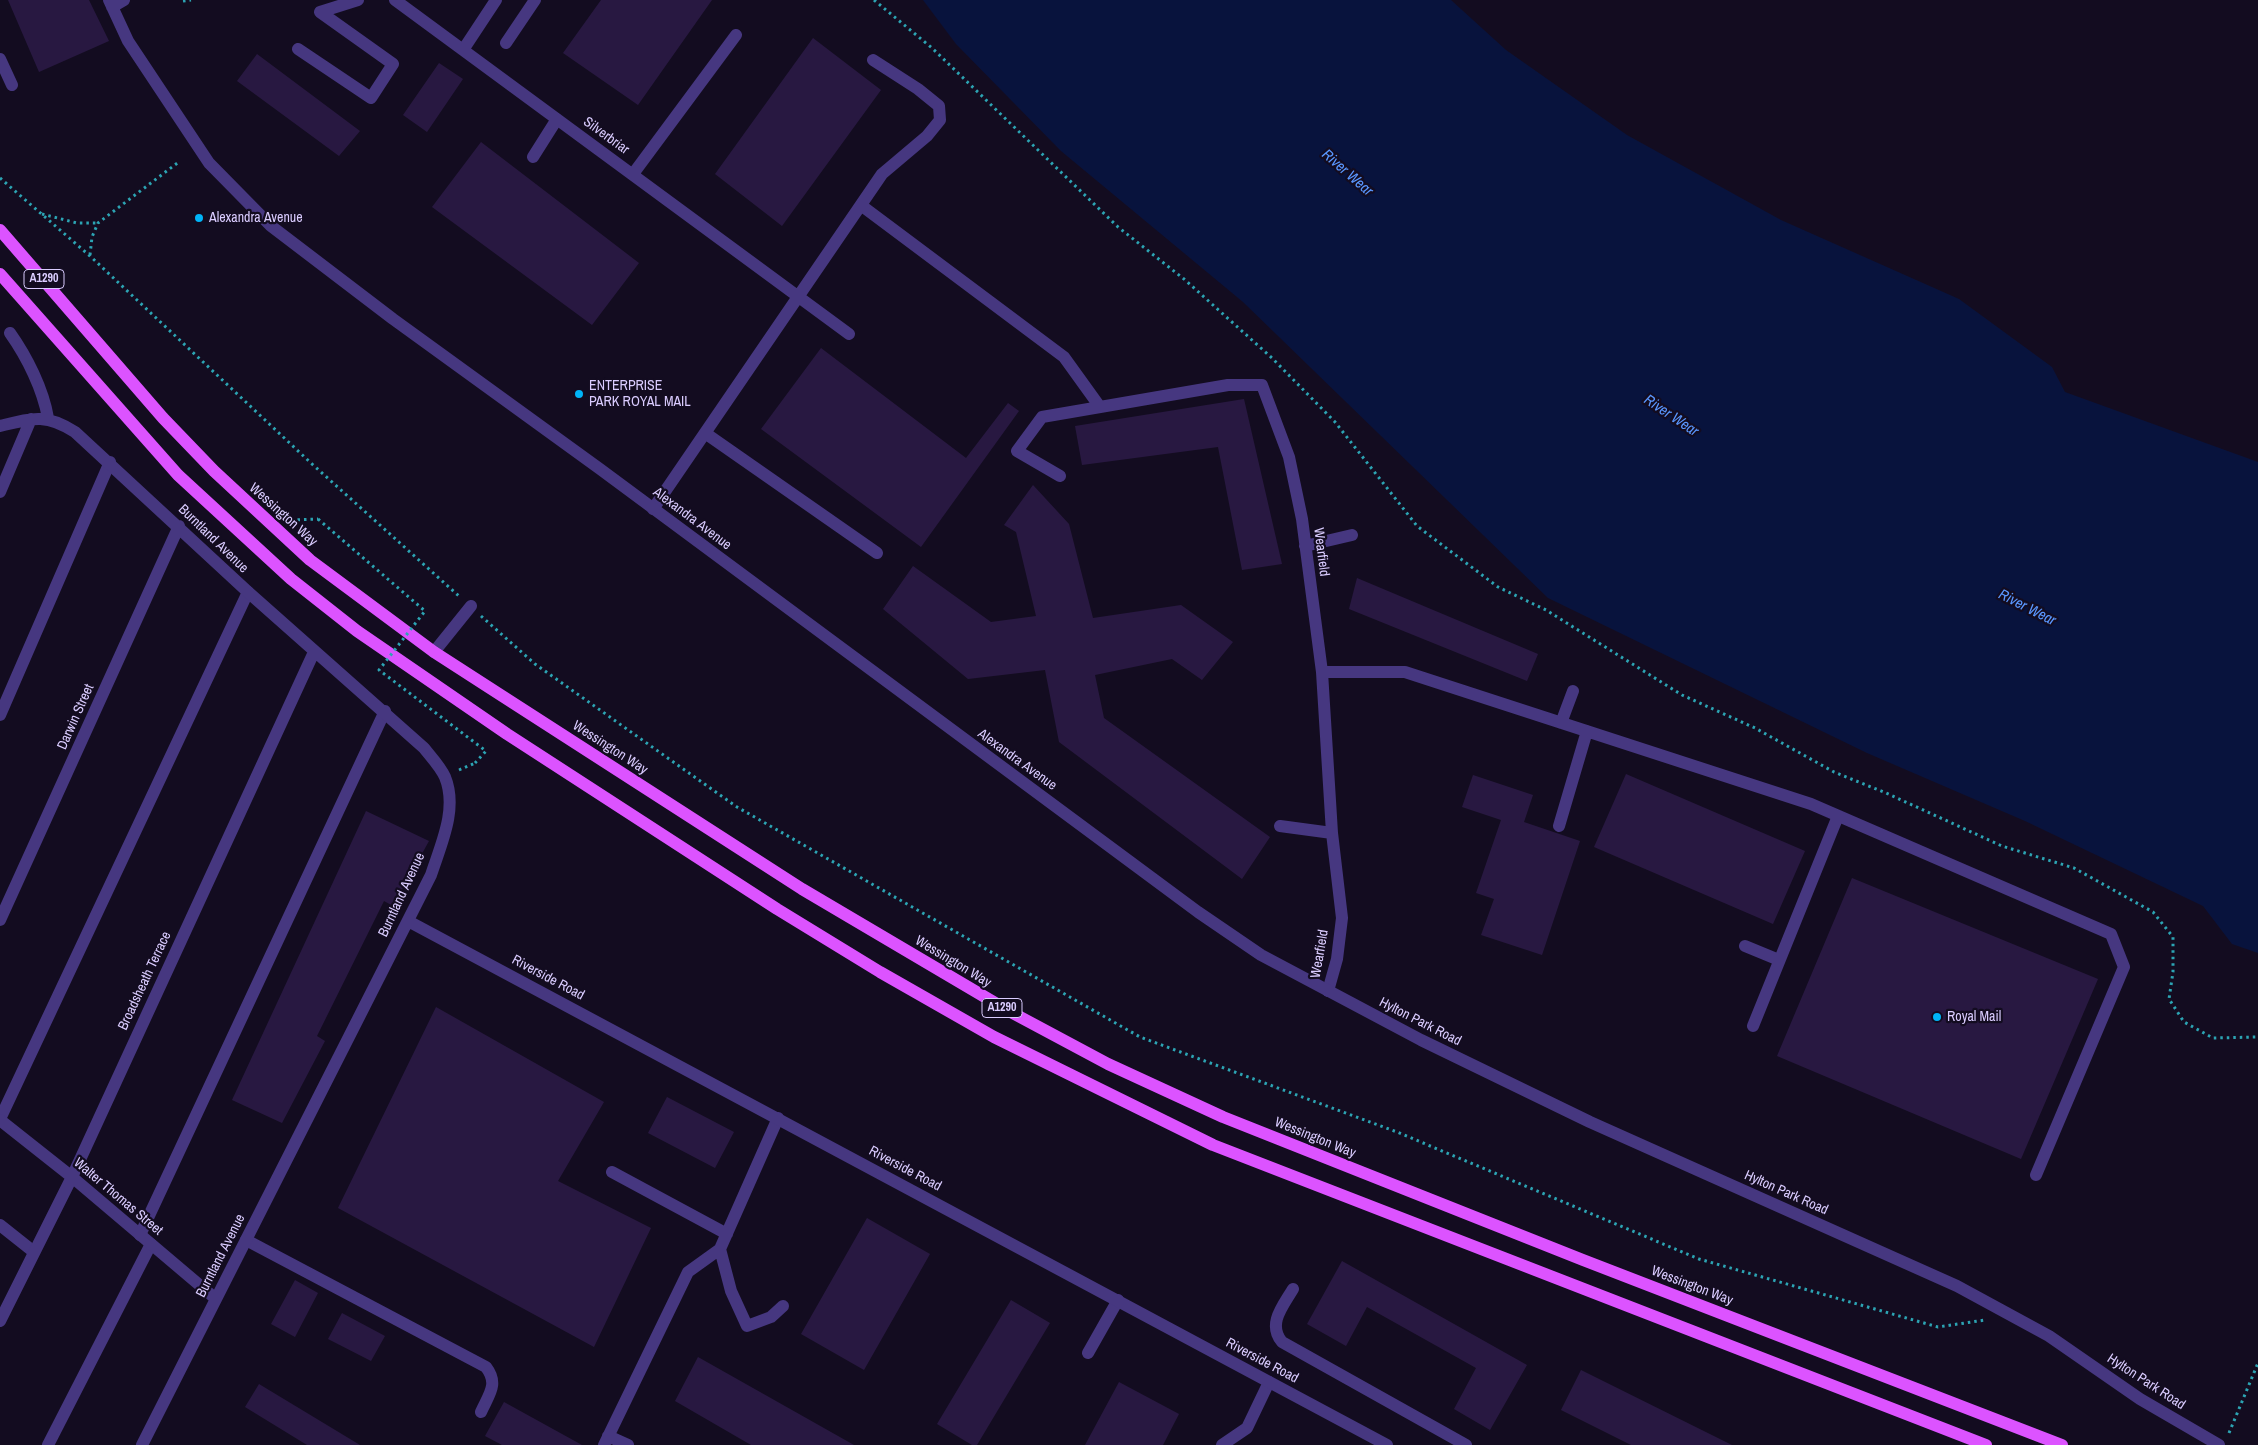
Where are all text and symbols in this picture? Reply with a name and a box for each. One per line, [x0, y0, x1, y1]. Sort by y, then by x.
street label: Silverbriar [580, 114, 632, 158]
water label: River Wear [1318, 146, 1376, 200]
place label: Alexandra Avenue [209, 210, 303, 226]
marker: Alexandra Avenue [193, 212, 205, 224]
road number: A1290 [24, 270, 64, 288]
place label: ENTERPRISE PARK ROYAL MAIL [589, 378, 691, 411]
marker: ENTERPRISE PARK ROYAL MAIL [573, 388, 585, 400]
water label: River Wear [1640, 391, 1702, 441]
street label: Wessington Way [245, 480, 321, 550]
street label: Alexandra Avenue [650, 484, 734, 554]
street label: Burntland Avenue [174, 501, 252, 577]
street label: Wearfield [1310, 527, 1332, 577]
water label: River Wear [1995, 586, 2059, 630]
street label: Darwin Street [54, 682, 98, 752]
street label: Wessington Way [569, 717, 651, 779]
street label: Alexandra Avenue [974, 726, 1060, 794]
street label: Burntland Avenue [375, 850, 429, 940]
street label: Wearfield [1307, 928, 1333, 980]
street label: Broadsheath Terrace [115, 929, 175, 1033]
street label: Wessington Way [912, 933, 994, 991]
street label: Riverside Road [509, 952, 587, 1004]
street label: Hylton Park Road [1376, 994, 1464, 1050]
road number: A1290 [982, 998, 1022, 1018]
place label: Royal Mail [1947, 1009, 2001, 1025]
marker: Royal Mail [1931, 1011, 1943, 1023]
street label: Wessington Way [1272, 1114, 1358, 1162]
street label: Riverside Road [866, 1143, 944, 1195]
street label: Walter Thomas Street [70, 1155, 166, 1239]
street label: Hylton Park Road [1741, 1167, 1831, 1219]
street label: Burntland Avenue [193, 1212, 249, 1300]
street label: Wessington Way [1649, 1263, 1735, 1309]
street label: Riverside Road [1223, 1335, 1301, 1387]
street label: Hylton Park Road [2104, 1350, 2188, 1414]

